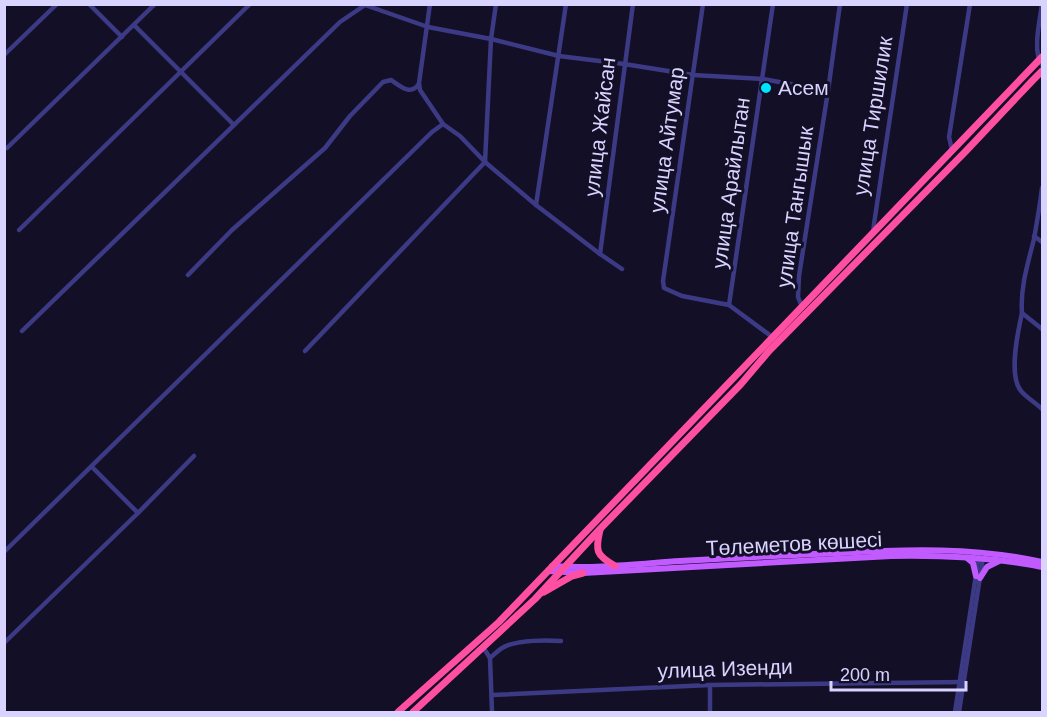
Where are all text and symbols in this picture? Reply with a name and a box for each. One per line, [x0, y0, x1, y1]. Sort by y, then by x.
street label: улица Тиршилик [849, 34, 897, 197]
street label: улица Жайсан [580, 56, 619, 198]
street label: улица Айтумар [645, 65, 688, 214]
place label: Асем [778, 76, 829, 99]
marker: Асем [759, 81, 773, 95]
street label: улица Арайлытан [707, 96, 754, 270]
street label: улица Тангышык [772, 124, 817, 289]
street label: Төлеметов көшесі [705, 527, 883, 560]
scale bar [831, 654, 966, 692]
street label: улица Изенди [657, 655, 793, 682]
text: 200 m [840, 665, 890, 685]

